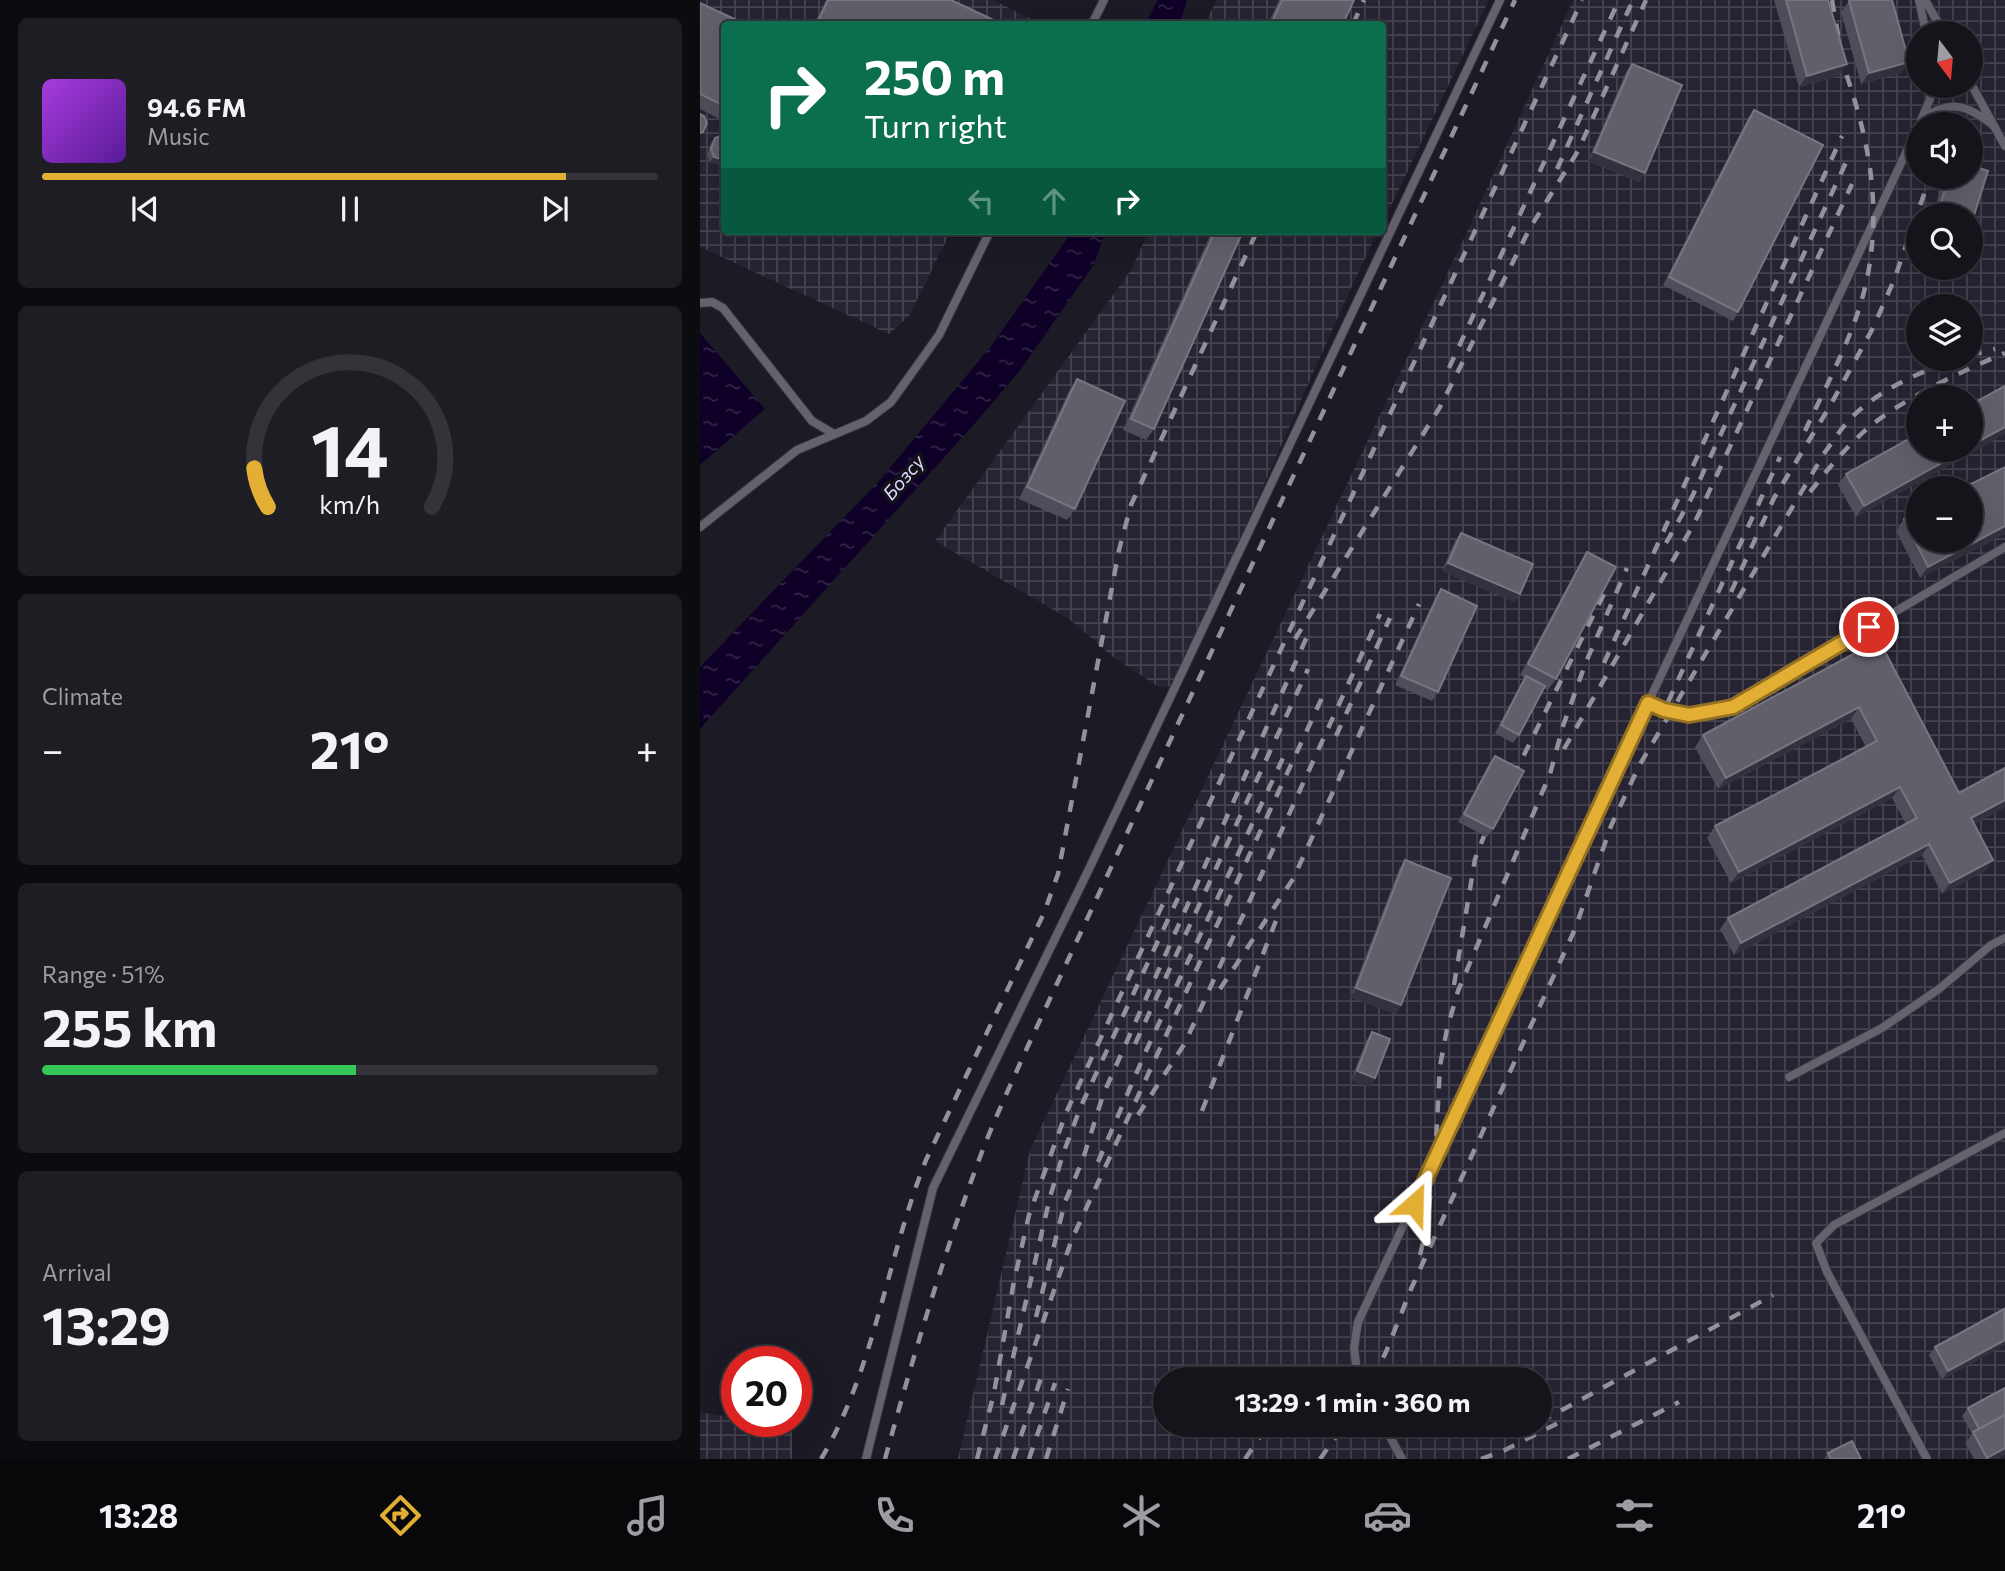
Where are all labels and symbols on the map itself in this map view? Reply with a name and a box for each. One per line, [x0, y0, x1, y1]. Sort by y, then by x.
north arrow [1906, 21, 1983, 98]
water label: Бозсу [877, 449, 929, 504]
pin [1839, 597, 1899, 657]
position arrow [1377, 1167, 1451, 1241]
speed limit sign: 20 [721, 1346, 812, 1437]

